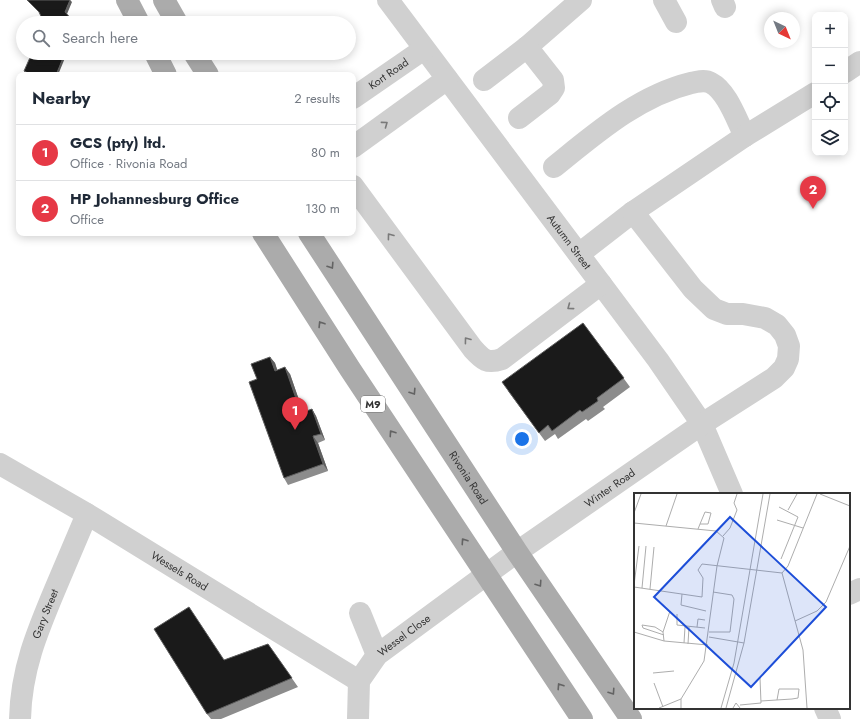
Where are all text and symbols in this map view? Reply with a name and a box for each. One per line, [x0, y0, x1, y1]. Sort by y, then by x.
north arrow [764, 12, 800, 48]
map controls [812, 12, 848, 156]
button: + [812, 12, 848, 48]
search box [16, 16, 356, 60]
icon: search [30, 27, 52, 49]
text: Search here [62, 27, 138, 49]
button: − [812, 48, 848, 84]
street label: Kort Road [365, 54, 412, 93]
button: locate [812, 84, 848, 120]
text: Nearby [32, 86, 90, 110]
text: 2 results [294, 89, 340, 108]
button: layers [812, 120, 848, 156]
one-way arrow [380, 122, 387, 129]
text: GCS (pty) ltd. [70, 132, 166, 154]
text: 1 [42, 143, 48, 162]
text: 80 m [311, 143, 340, 162]
text: Office · Rivonia Road [70, 154, 187, 173]
pin: 2 [800, 176, 826, 209]
text: HP Johannesburg Office [70, 188, 239, 210]
text: 2 [41, 199, 49, 218]
text: 130 m [305, 199, 340, 218]
text: Office [70, 210, 104, 229]
street label: Autumn Street [543, 211, 595, 273]
one-way arrow [388, 233, 395, 240]
one-way arrow [326, 262, 333, 269]
one-way arrow [568, 302, 575, 309]
one-way arrow [318, 321, 326, 328]
one-way arrow [465, 338, 472, 345]
one-way arrow [408, 387, 415, 394]
road number: M9 [361, 396, 385, 412]
pin: 1 [282, 397, 308, 430]
your location [512, 429, 532, 449]
one-way arrow [389, 430, 397, 437]
street label: Rivonia Road [445, 448, 492, 507]
street label: Winter Road [581, 465, 638, 511]
inset map [634, 493, 850, 709]
one-way arrow [461, 538, 469, 545]
street label: Wessels Road [148, 547, 211, 594]
one-way arrow [534, 580, 542, 587]
street label: Gary Street [28, 586, 62, 641]
street label: Wessel Close [374, 610, 434, 660]
one-way arrow [558, 684, 565, 691]
one-way arrow [607, 687, 614, 694]

